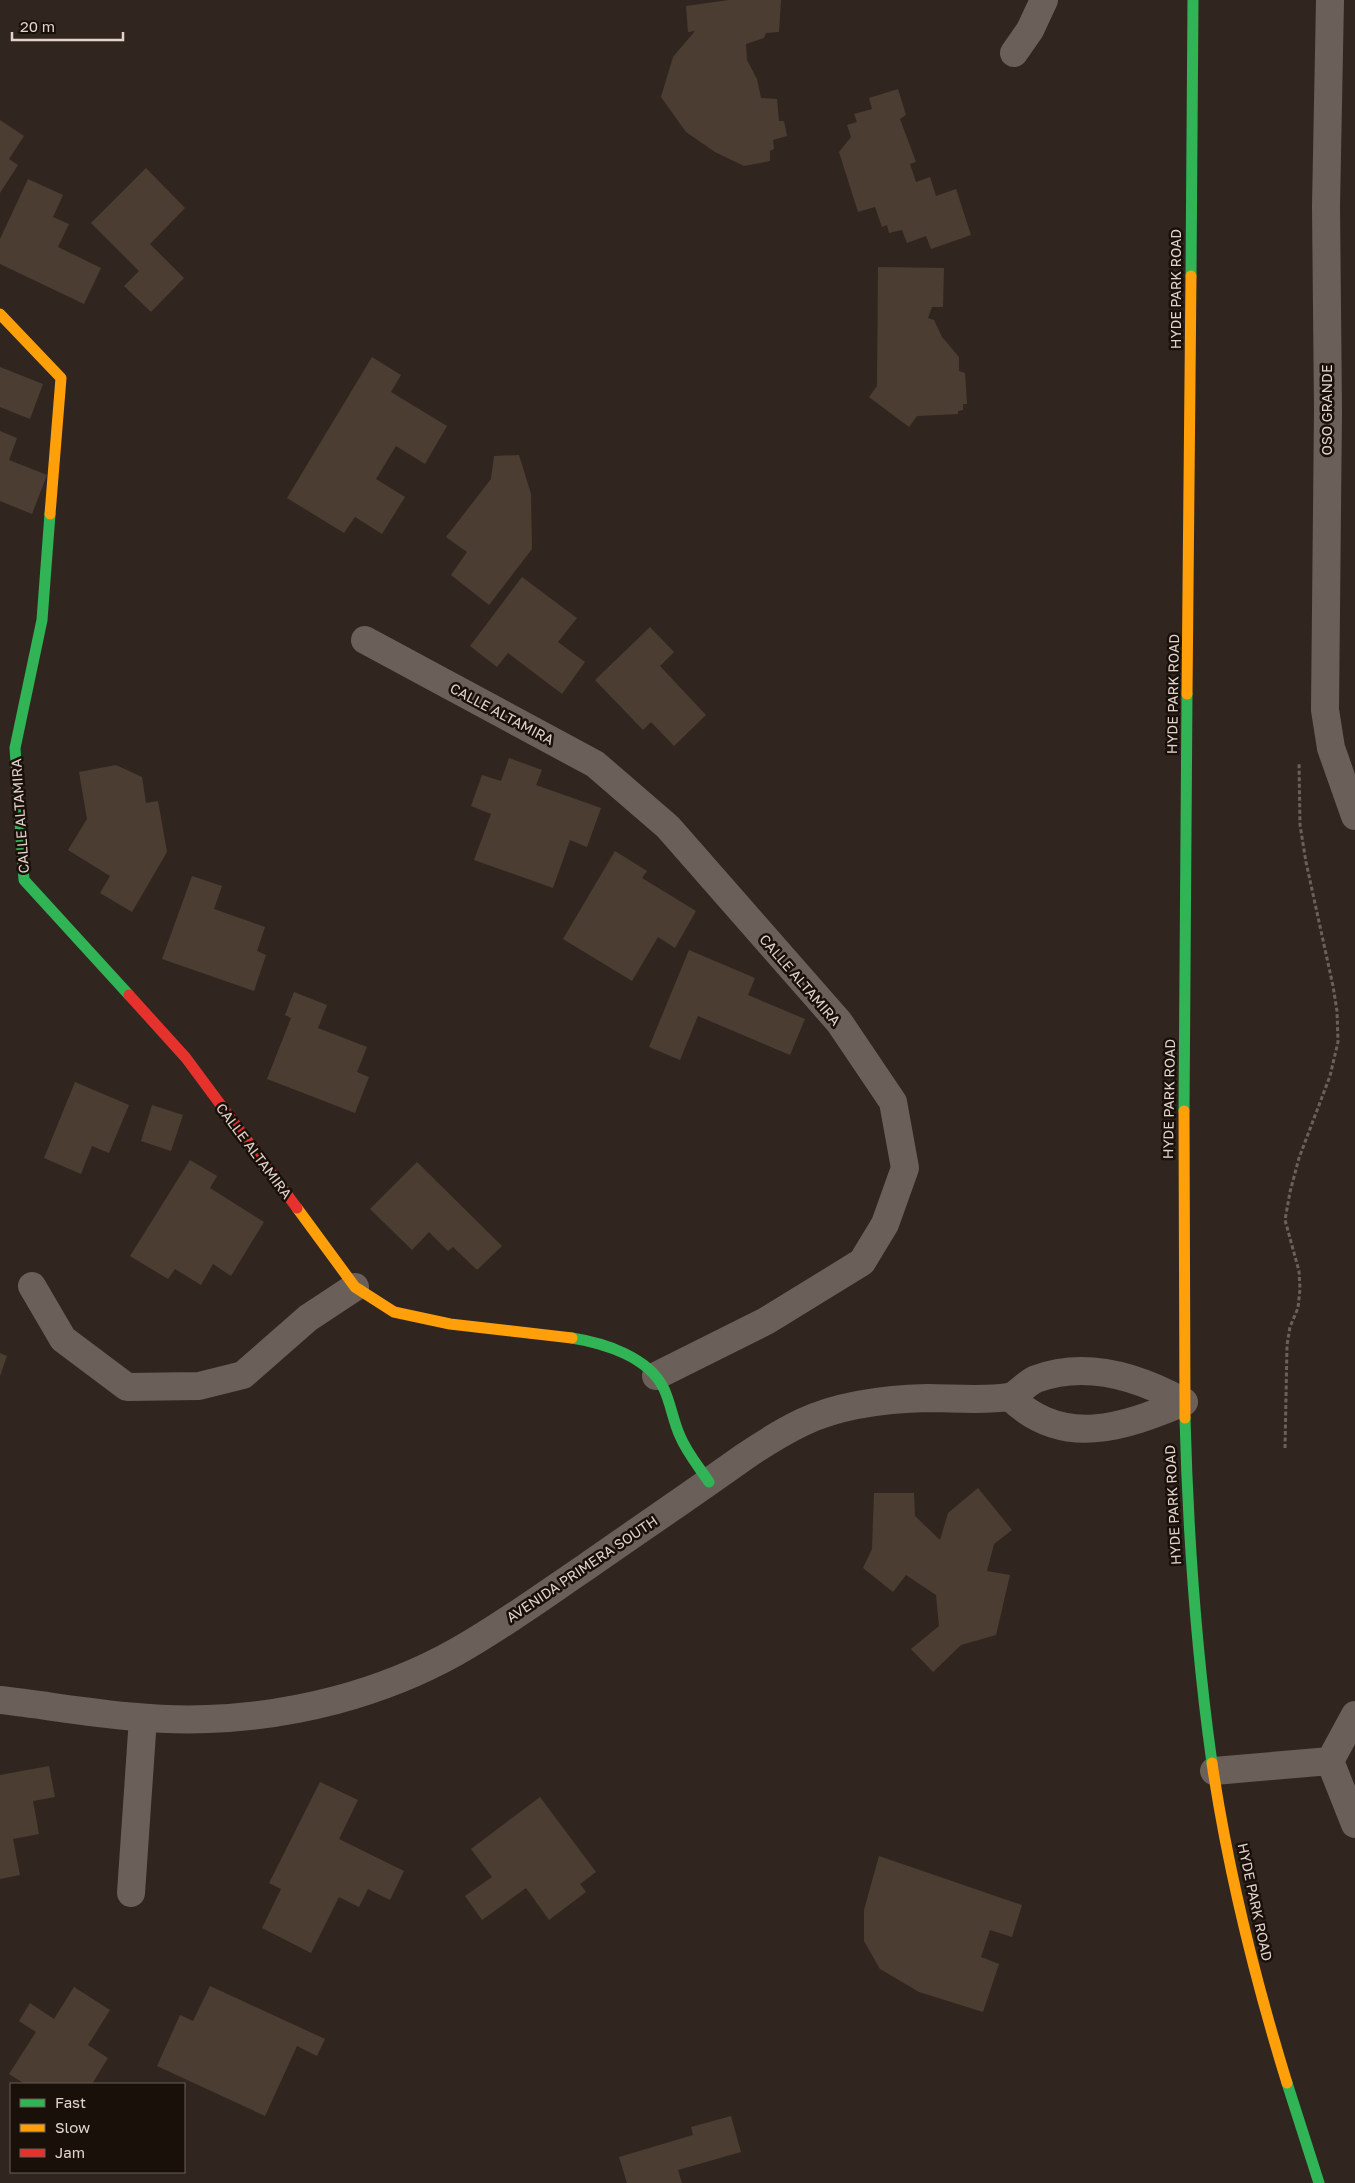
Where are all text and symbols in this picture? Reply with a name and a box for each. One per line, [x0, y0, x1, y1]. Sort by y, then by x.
scale bar [12, 10, 124, 42]
text: 20 m [20, 17, 55, 35]
street label: HYDE PARK ROAD [1167, 229, 1184, 349]
street label: OSO GRANDE [1318, 365, 1335, 455]
street label: HYDE PARK ROAD [1163, 634, 1182, 754]
street label: CALLE ALTAMIRA [447, 679, 558, 748]
street label: CALLE ALTAMIRA [7, 757, 32, 874]
street label: CALLE ALTAMIRA [756, 931, 845, 1029]
street label: HYDE PARK ROAD [1159, 1039, 1178, 1159]
street label: CALLE ALTAMIRA [213, 1100, 296, 1202]
street label: HYDE PARK ROAD [1161, 1444, 1184, 1566]
street label: AVENIDA PRIMERA SOUTH [503, 1512, 660, 1626]
street label: HYDE PARK ROAD [1235, 1841, 1276, 1963]
legend [10, 2083, 185, 2173]
text: Fast [55, 2093, 86, 2111]
text: Slow [55, 2118, 90, 2136]
text: Jam [55, 2143, 85, 2161]

